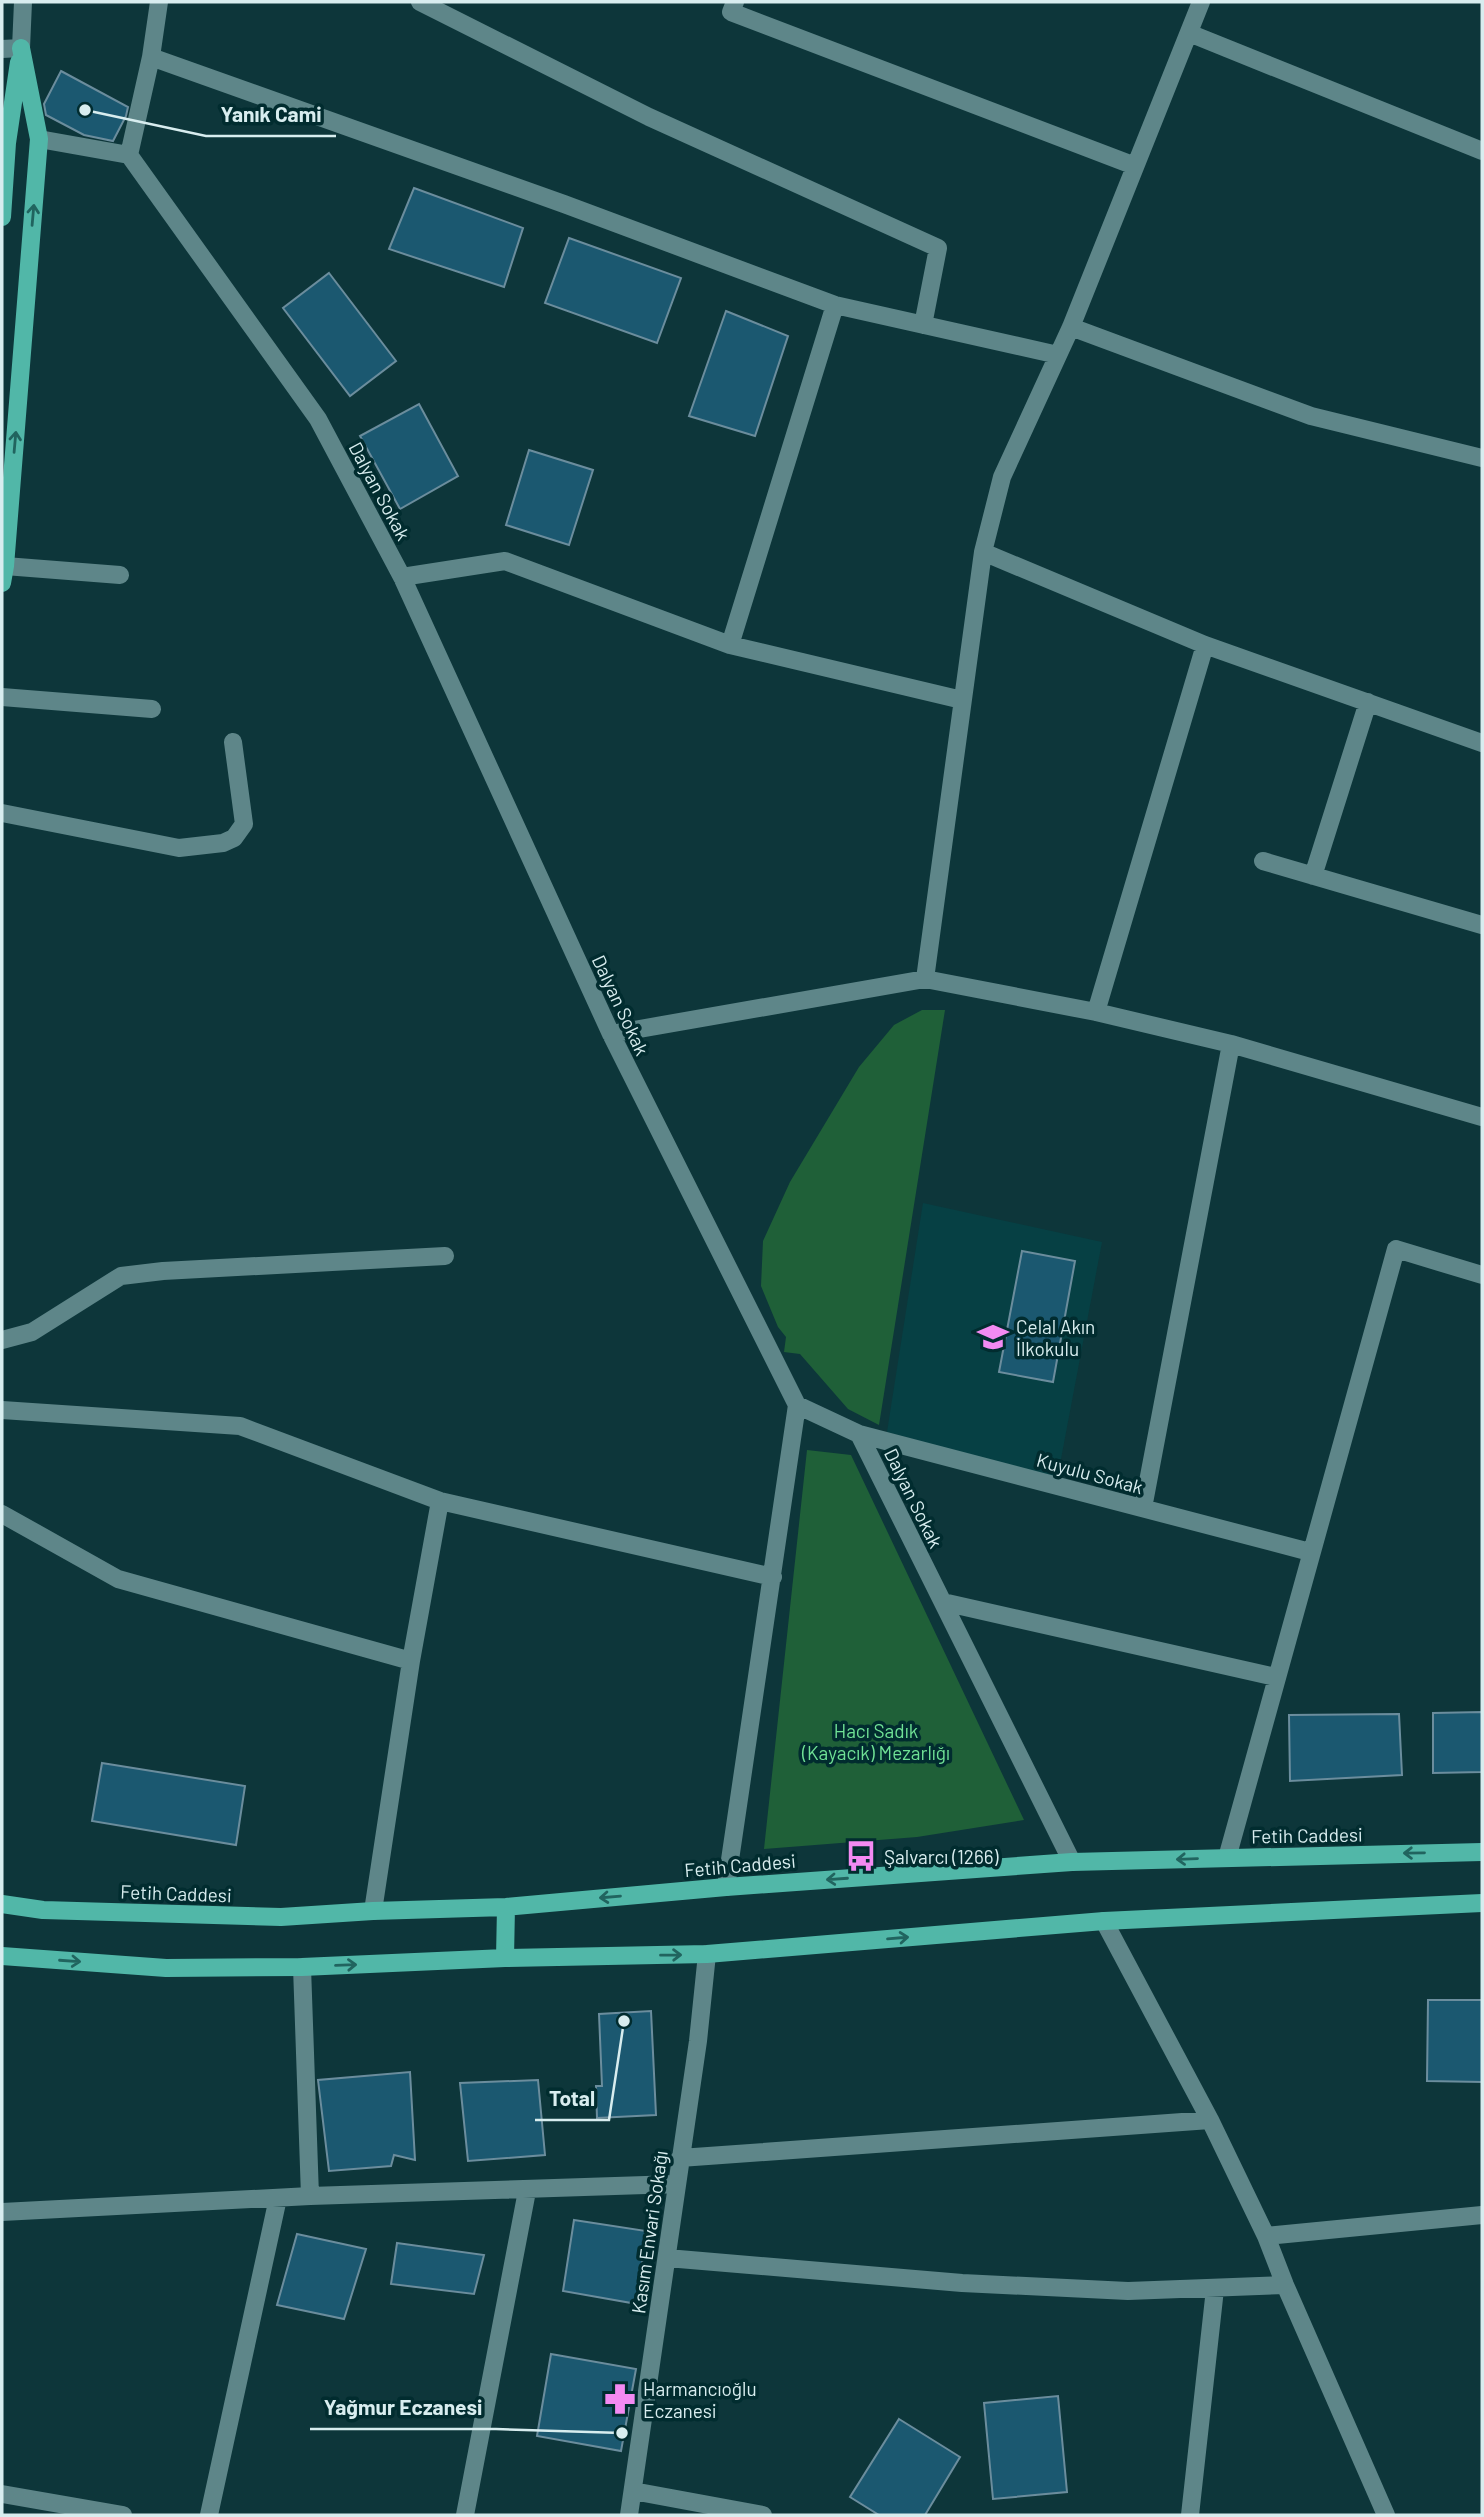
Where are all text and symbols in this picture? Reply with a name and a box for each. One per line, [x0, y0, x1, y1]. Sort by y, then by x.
callout: Yanık Cami [206, 94, 336, 136]
text: Yanık Cami [220, 101, 322, 126]
one-way arrow [27, 204, 40, 227]
one-way arrow [9, 431, 22, 453]
street label: Dalyan Sokak [344, 438, 416, 544]
street label: Dalyan Sokak [588, 951, 654, 1059]
place label: Celal Akın İlkokulu [1016, 1315, 1095, 1360]
school or university icon: Celal Akın İlkokulu [976, 1320, 1010, 1354]
street label: Dalyan Sokak [880, 1444, 948, 1552]
street label: Kuyulu Sokak [1034, 1448, 1146, 1498]
park label: Hacı Sadık (Kayacık) Mezarlığı [801, 1719, 950, 1764]
street label: Fetih Caddesi [1251, 1823, 1363, 1847]
bus stop icon: Şalvarcı (1266) [844, 1839, 878, 1873]
place label: Şalvarcı (1266) [884, 1845, 1000, 1868]
one-way arrow [1403, 1847, 1426, 1860]
street label: Fetih Caddesi [683, 1849, 797, 1881]
one-way arrow [1175, 1853, 1198, 1866]
one-way arrow [826, 1873, 849, 1886]
street label: Fetih Caddesi [120, 1880, 232, 1906]
one-way arrow [600, 1891, 622, 1904]
one-way arrow [886, 1931, 909, 1944]
one-way arrow [660, 1948, 683, 1962]
one-way arrow [58, 1955, 81, 1968]
one-way arrow [334, 1959, 357, 1972]
callout: Total [535, 2078, 609, 2120]
text: Total [549, 2085, 595, 2110]
street label: Kasım Envari Sokağı [626, 2149, 672, 2315]
place label: Harmancıoğlu Eczanesi [643, 2377, 757, 2422]
pharmacy icon: Harmancıoğlu Eczanesi [603, 2382, 637, 2416]
callout: Yağmur Eczanesi [310, 2387, 496, 2429]
text: Yağmur Eczanesi [324, 2394, 482, 2419]

